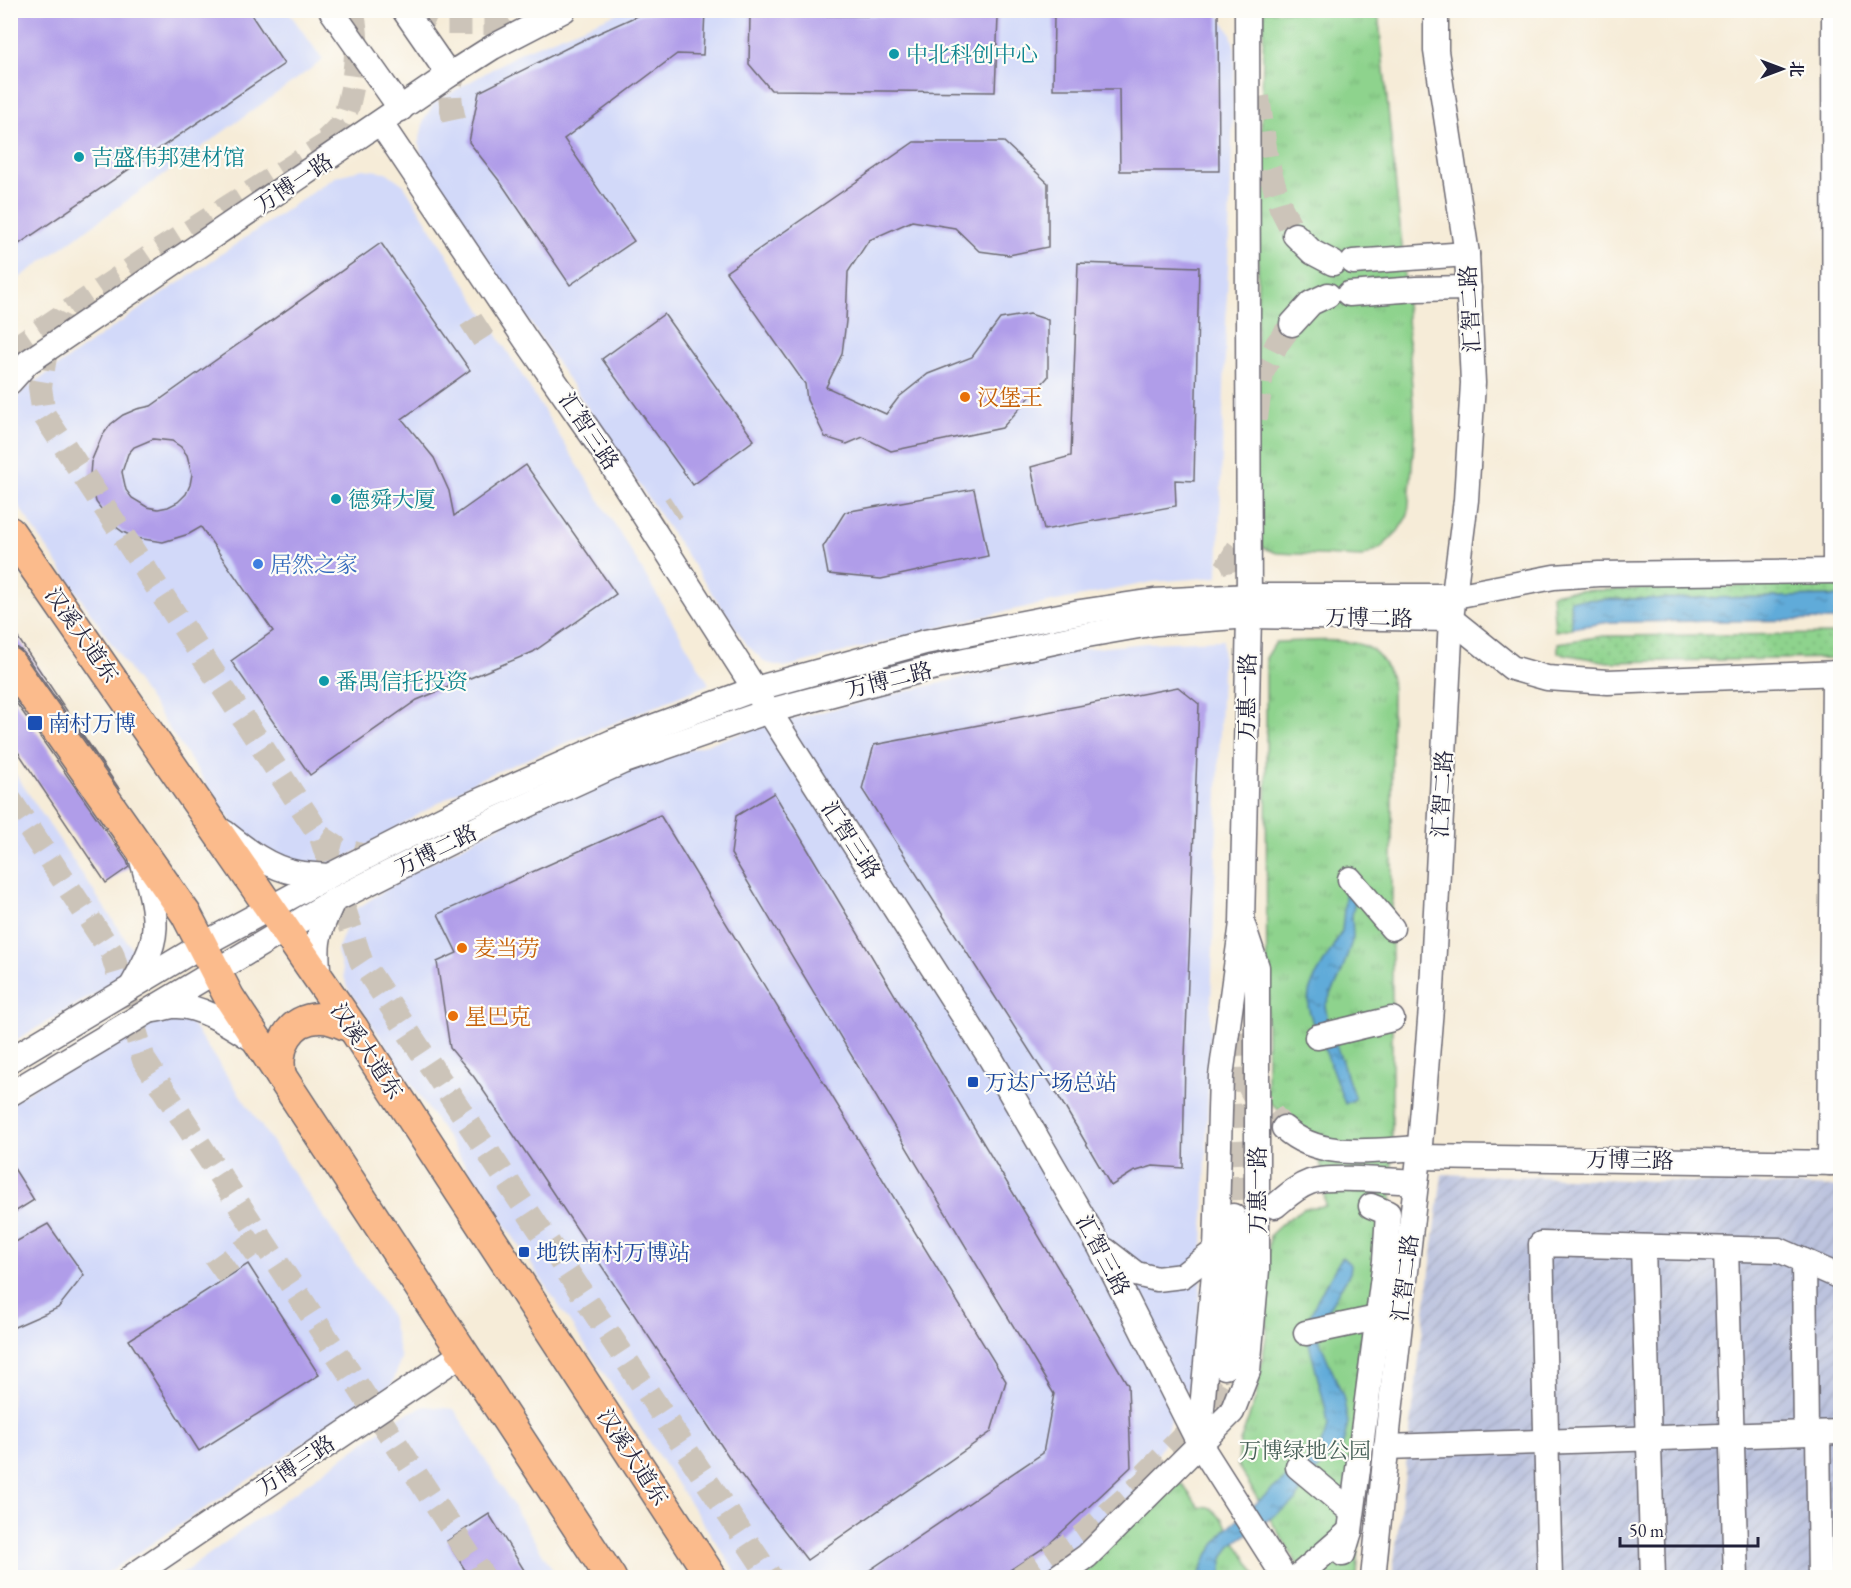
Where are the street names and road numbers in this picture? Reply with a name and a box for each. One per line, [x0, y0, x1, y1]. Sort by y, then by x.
street label: 万博一路 [249, 146, 339, 220]
street label: 汇智二路 [1453, 264, 1487, 354]
street label: 汇智三路 [552, 386, 626, 476]
street label: 汉溪大道东 [39, 582, 125, 688]
street label: 万博二路 [1325, 603, 1413, 633]
street label: 万惠一路 [1232, 653, 1262, 741]
street label: 万博二路 [843, 655, 935, 705]
street label: 汇智二路 [1425, 749, 1459, 839]
street label: 汇智三路 [815, 795, 887, 885]
street label: 万博二路 [390, 818, 482, 882]
street label: 汉溪大道东 [324, 997, 410, 1105]
street label: 万博三路 [1586, 1145, 1674, 1175]
street label: 万惠一路 [1243, 1146, 1272, 1234]
street label: 汇智三路 [1070, 1209, 1136, 1301]
street label: 汇智二路 [1385, 1233, 1425, 1323]
street label: 汉溪大道东 [591, 1403, 675, 1511]
street label: 万博三路 [251, 1428, 341, 1502]

